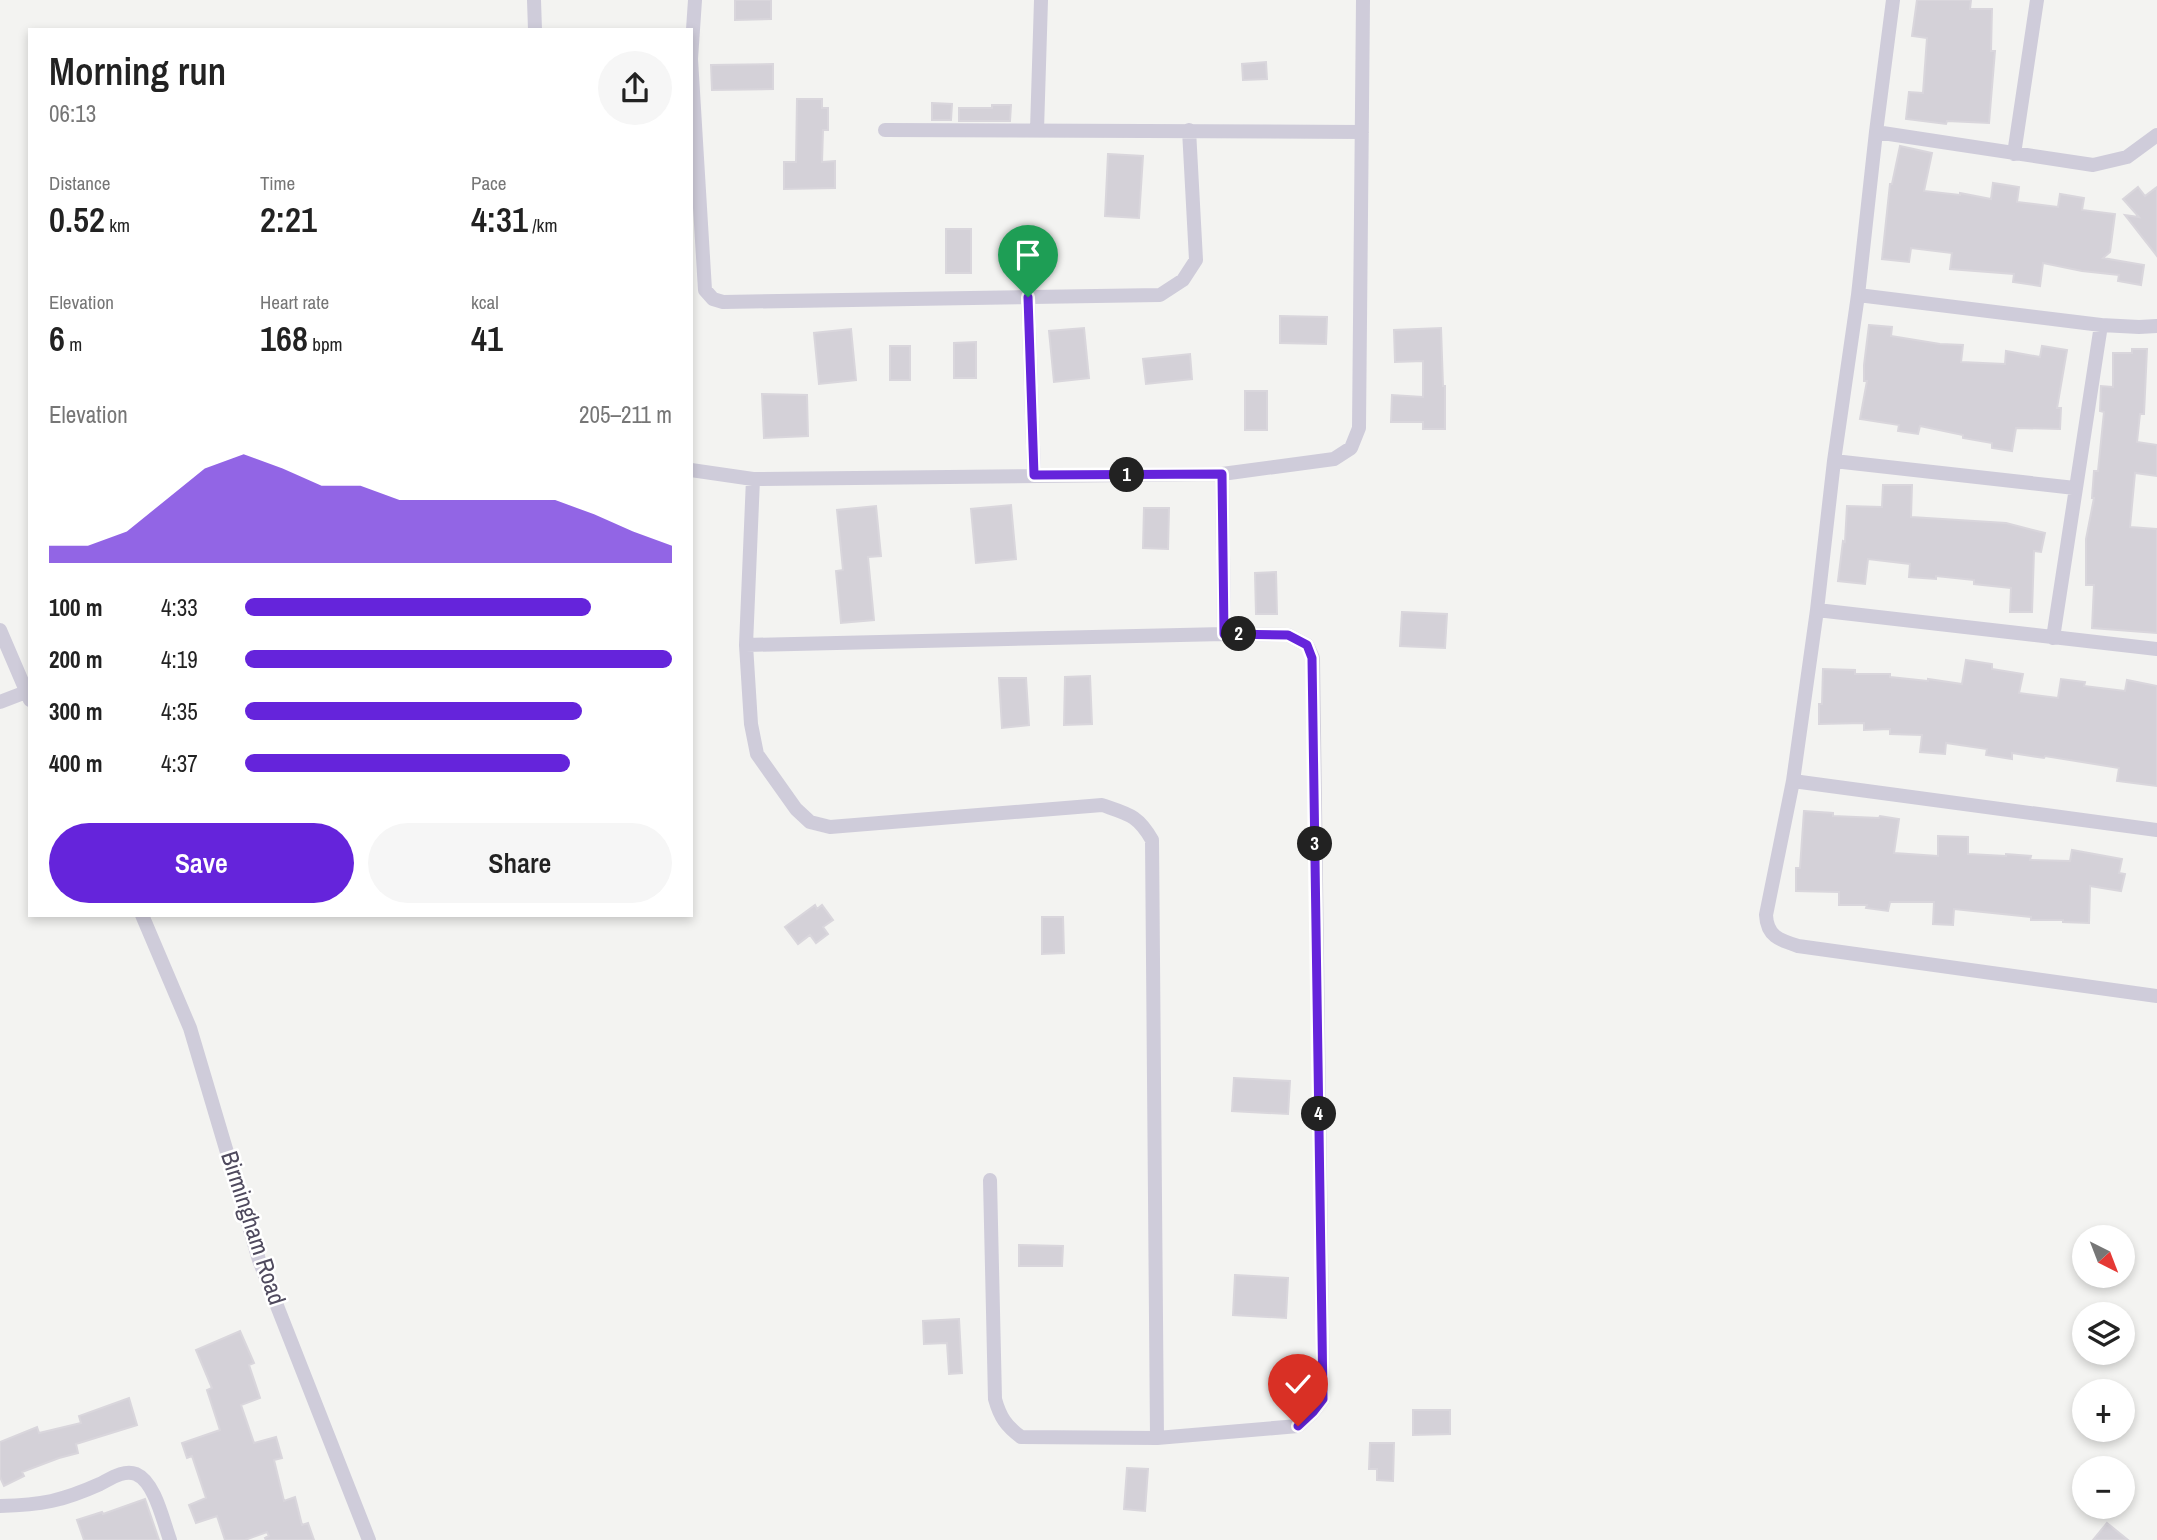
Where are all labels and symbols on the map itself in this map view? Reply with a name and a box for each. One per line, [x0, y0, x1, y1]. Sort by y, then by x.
pin [998, 225, 1058, 297]
pin: 1 [1110, 458, 1144, 492]
pin: 2 [1222, 616, 1256, 652]
pin: 3 [1298, 826, 1332, 862]
pin: 4 [1302, 1096, 1336, 1132]
street label: Birmingham Road [214, 1147, 294, 1309]
north arrow [2072, 1225, 2135, 1288]
pin [1268, 1354, 1328, 1426]

